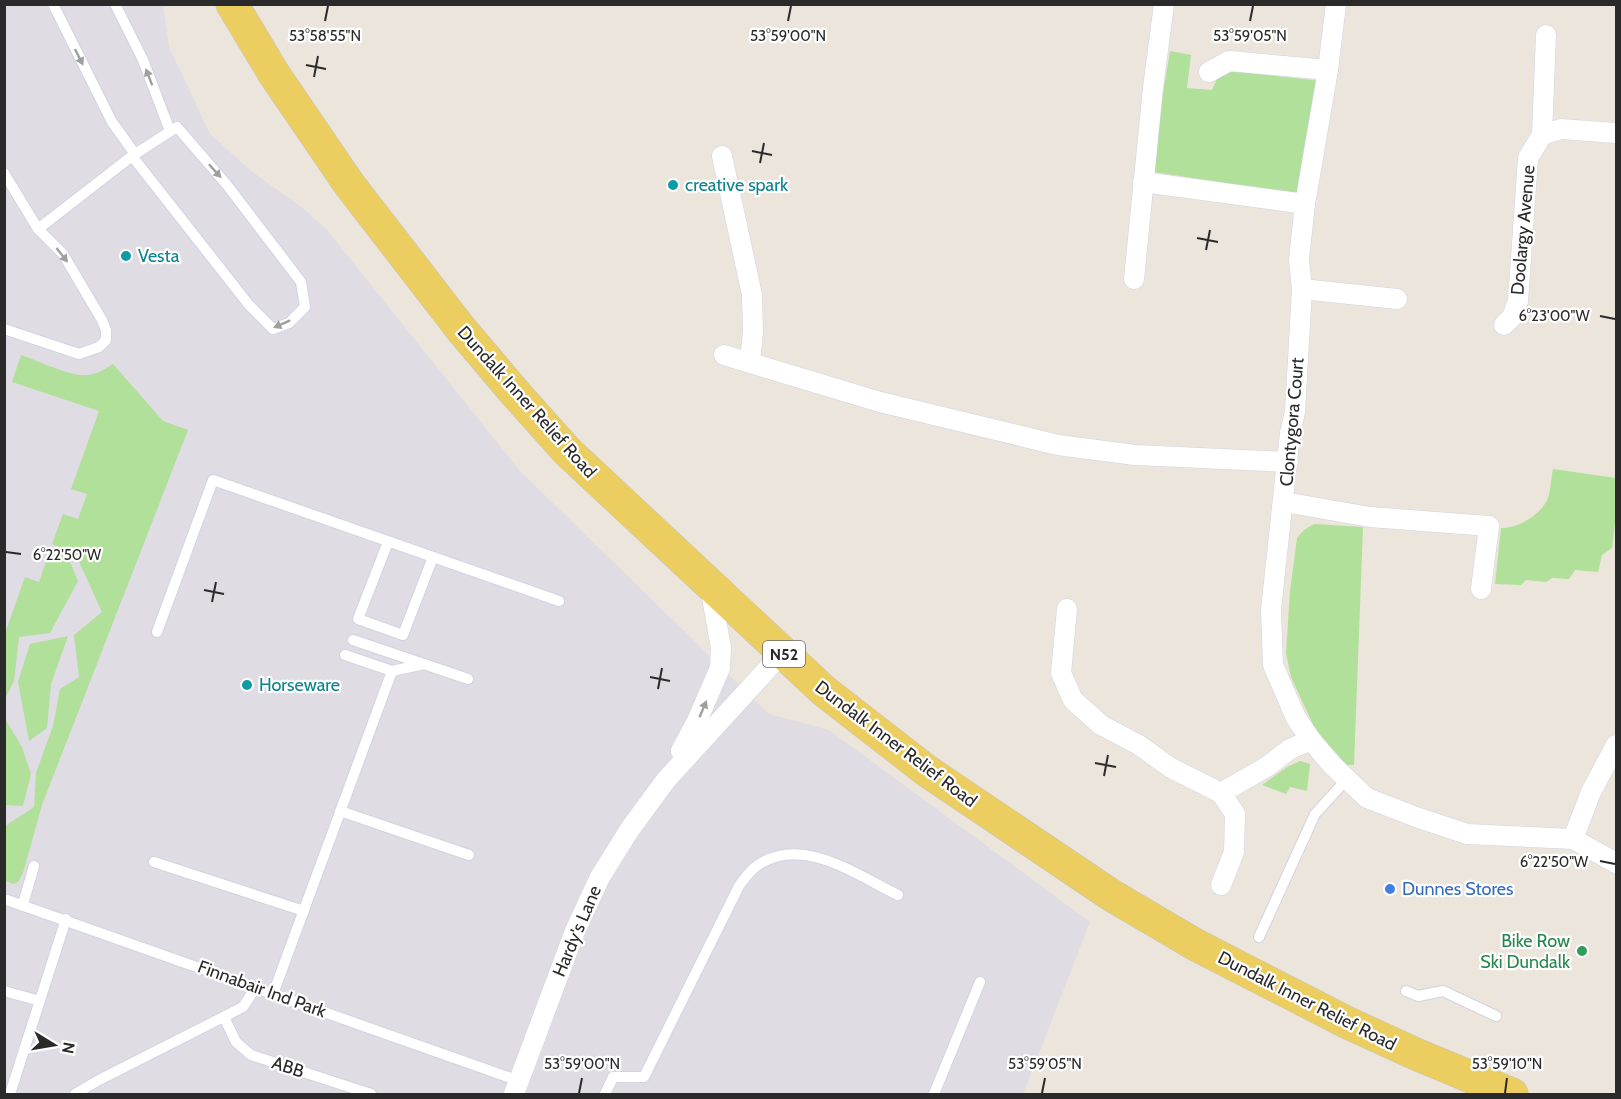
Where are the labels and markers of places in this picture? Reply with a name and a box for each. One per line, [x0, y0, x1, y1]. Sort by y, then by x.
place label: creative spark [685, 174, 789, 196]
marker: creative spark [666, 178, 680, 192]
place label: Vesta [138, 245, 180, 267]
marker: Vesta [119, 249, 133, 263]
place label: Horseware [259, 674, 340, 696]
marker: Horseware [240, 678, 254, 692]
place label: Dunnes Stores [1402, 878, 1514, 900]
marker: Dunnes Stores [1383, 882, 1397, 896]
place label: Bike Row Ski Dundalk [1480, 930, 1571, 973]
marker: Bike Row Ski Dundalk [1575, 944, 1589, 958]

